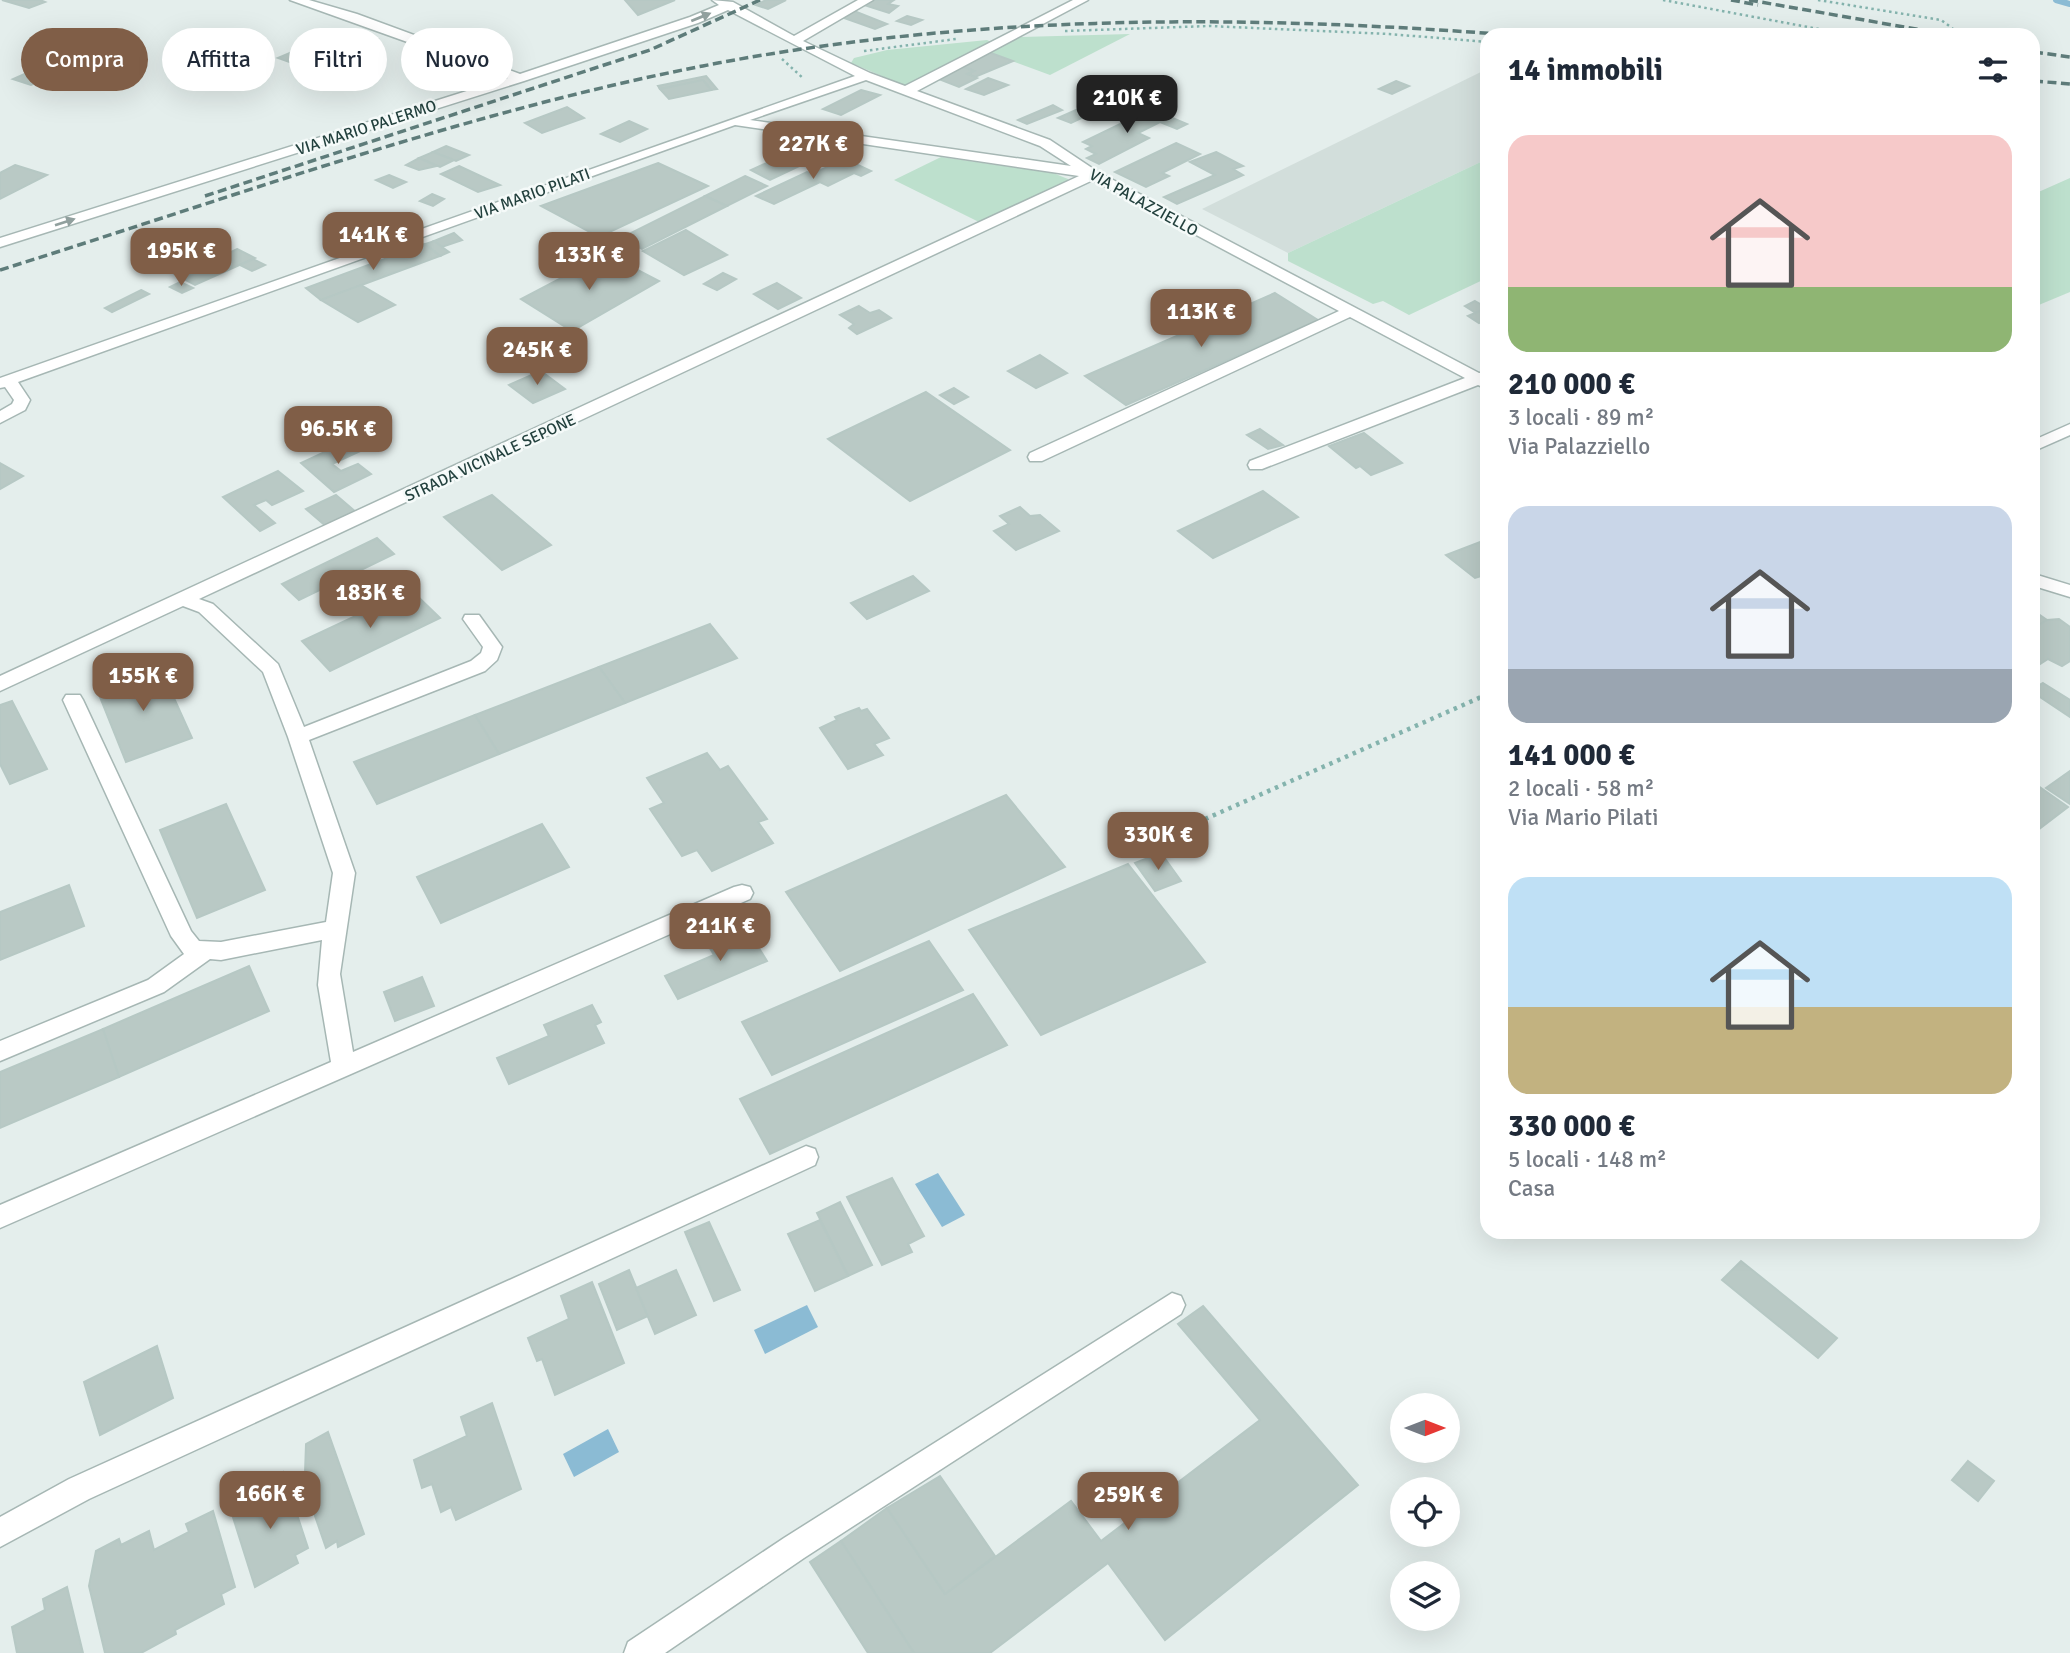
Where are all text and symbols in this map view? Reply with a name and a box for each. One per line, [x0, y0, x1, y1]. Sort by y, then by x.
one-way arrow [691, 11, 712, 22]
chip: Compra [21, 28, 148, 91]
chip: Affitta [162, 28, 275, 91]
chip: Filtri [289, 28, 387, 91]
chip: Nuovo [401, 28, 513, 91]
icon: filters [1974, 51, 2012, 89]
text: 14 immobili [1508, 52, 1663, 89]
pin: 210K € [1070, 76, 1184, 135]
text: 210K € [1092, 83, 1162, 112]
street label: VIA MARIO PALERMO [294, 96, 439, 160]
pin: 227K € [756, 122, 870, 181]
text: 227K € [778, 129, 848, 158]
street label: VIA MARIO PILATI [472, 164, 593, 224]
street label: VIA PALAZZIELLO [1086, 165, 1201, 241]
icon: home [1697, 180, 1823, 306]
pin: 141K € [316, 212, 430, 272]
one-way arrow [55, 216, 76, 227]
text: 141K € [338, 220, 408, 249]
pin: 195K € [124, 229, 238, 288]
pin: 133K € [532, 232, 646, 292]
text: 195K € [146, 236, 216, 265]
text: 133K € [554, 240, 624, 269]
pin: 113K € [1144, 290, 1258, 349]
text: 113K € [1166, 297, 1236, 326]
pin: 245K € [480, 328, 594, 387]
text: 245K € [502, 335, 572, 364]
text: 210 000 € [1508, 366, 1635, 403]
text: 3 locali · 89 m² [1508, 403, 1654, 432]
pin: 96.5K € [273, 406, 403, 466]
street label: STRADA VICINALE SEPONE [402, 409, 579, 506]
text: 96.5K € [300, 414, 376, 443]
text: Via Palazziello [1508, 432, 1650, 461]
icon: home [1697, 551, 1823, 677]
pin: 183K € [313, 570, 427, 630]
text: 183K € [335, 578, 405, 607]
pin: 155K € [86, 654, 200, 713]
text: 155K € [108, 661, 178, 690]
text: 141 000 € [1508, 737, 1635, 774]
text: 2 locali · 58 m² [1508, 774, 1654, 803]
text: Via Mario Pilati [1508, 803, 1658, 832]
pin: 330K € [1101, 812, 1215, 872]
text: 330K € [1123, 820, 1193, 849]
pin: 211K € [663, 904, 777, 963]
text: 211K € [685, 911, 755, 940]
icon: home [1697, 922, 1823, 1048]
text: 330 000 € [1508, 1108, 1635, 1145]
text: 5 locali · 148 m² [1508, 1145, 1667, 1174]
text: Casa [1508, 1174, 1555, 1203]
north arrow [1390, 1393, 1460, 1463]
map controls [1390, 1393, 1460, 1631]
pin: 166K € [213, 1472, 327, 1531]
pin: 259K € [1071, 1472, 1185, 1532]
button: locate [1390, 1477, 1460, 1547]
text: 166K € [235, 1479, 305, 1508]
text: 259K € [1093, 1480, 1163, 1509]
button: layers [1390, 1561, 1460, 1631]

